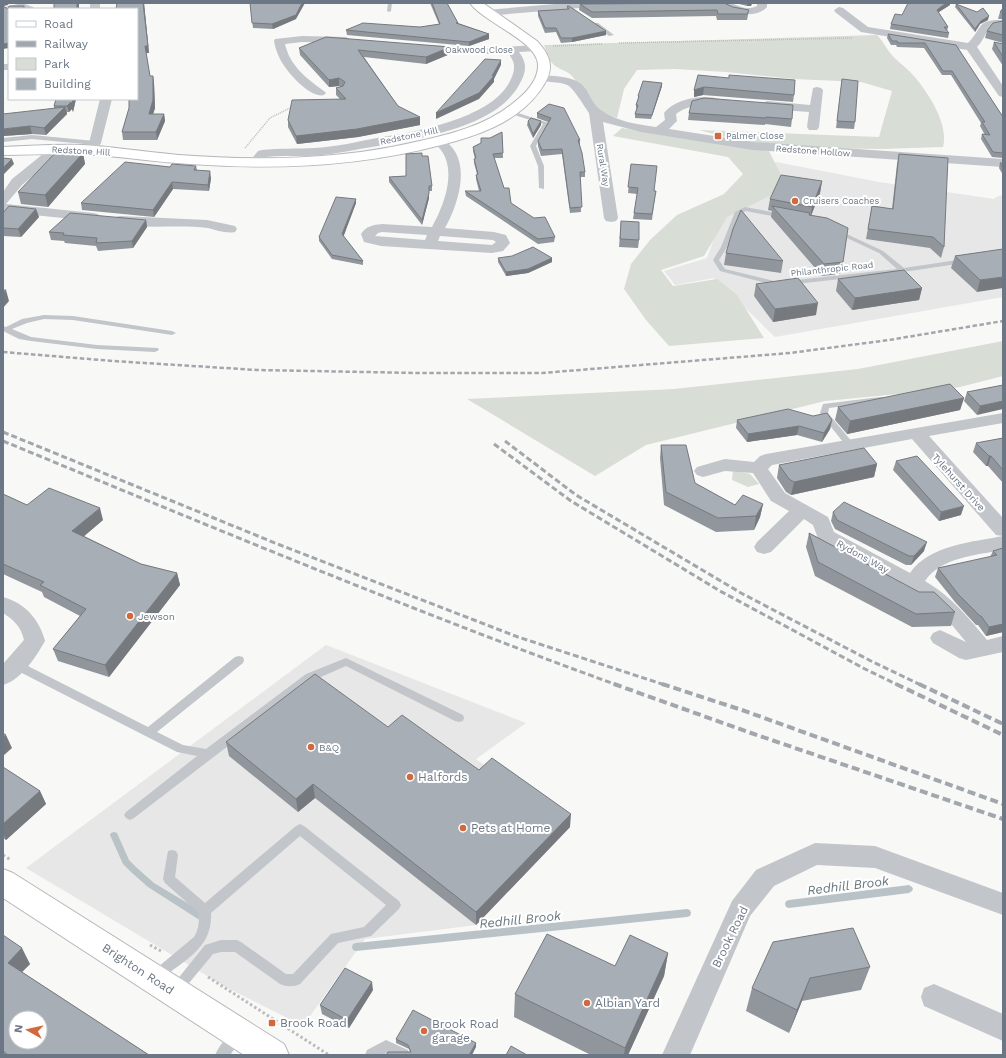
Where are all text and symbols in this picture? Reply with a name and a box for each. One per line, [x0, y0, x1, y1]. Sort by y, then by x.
legend [8, 8, 138, 100]
text: Road [44, 17, 73, 31]
text: Railway [44, 37, 89, 51]
street label: Oakwood Close [445, 45, 513, 55]
text: Park [44, 57, 70, 71]
text: Building [44, 77, 91, 91]
street label: Redstone Hill [379, 125, 439, 147]
marker: Palmer Close [713, 131, 723, 141]
place label: Palmer Close [726, 131, 784, 141]
street label: Rural Way [595, 143, 611, 187]
street label: Redstone Hollow [775, 143, 851, 159]
street label: Redstone Hill [51, 144, 111, 158]
marker: Cruisers Coaches [790, 196, 800, 206]
place label: Cruisers Coaches [803, 196, 879, 206]
street label: Philanthropic Road [790, 260, 874, 278]
street label: Tylehurst Drive [930, 451, 987, 513]
street label: Rydons Way [835, 538, 892, 576]
marker: Jewson [125, 611, 135, 621]
place label: Jewson [138, 611, 175, 622]
marker: B&Q [306, 742, 316, 752]
place label: B&Q [319, 742, 339, 753]
place label: Halfords [418, 770, 468, 784]
marker: Halfords [405, 772, 415, 782]
place label: Pets at Home [471, 821, 550, 835]
marker: Pets at Home [458, 823, 468, 833]
water label: Redhill Brook [806, 873, 891, 898]
street label: Brook Road [709, 904, 751, 970]
water label: Redhill Brook [478, 908, 563, 931]
street label: Brighton Road [100, 941, 176, 997]
place label: Albian Yard [595, 996, 660, 1010]
marker: Albian Yard [582, 998, 592, 1008]
north arrow [8, 1010, 48, 1050]
place label: Brook Road [280, 1016, 347, 1030]
place label: Brook Road garage [432, 1017, 499, 1045]
marker: Brook Road [267, 1018, 277, 1028]
text: N [12, 1024, 26, 1034]
marker: Brook Road garage [419, 1026, 429, 1036]

